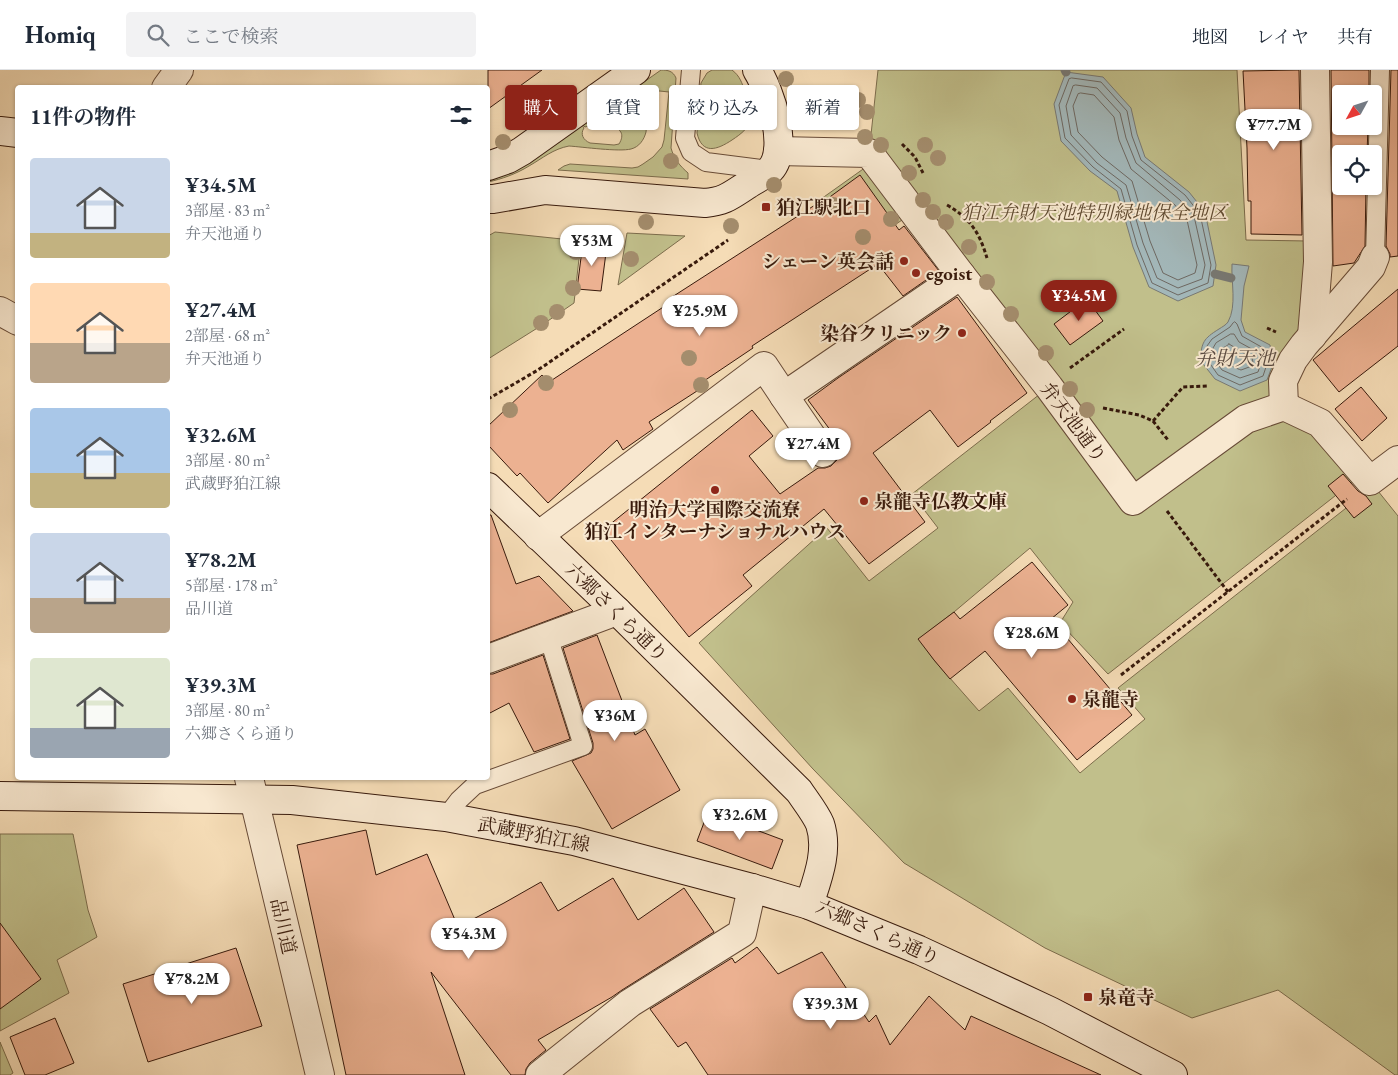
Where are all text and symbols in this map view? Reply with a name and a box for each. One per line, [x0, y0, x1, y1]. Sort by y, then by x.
search box [126, 12, 476, 57]
text: Homiq [25, 19, 96, 50]
icon: search [144, 21, 172, 49]
text: ここで検索 [184, 24, 279, 49]
text: 地図 [1192, 25, 1228, 48]
text: レイヤ [1256, 25, 1309, 48]
text: 共有 [1337, 25, 1373, 48]
chip: 購入 [505, 85, 577, 130]
chip: 賃貸 [587, 85, 659, 130]
chip: 絞り込み [669, 85, 777, 130]
chip: 新着 [787, 85, 859, 130]
north arrow [1332, 85, 1382, 135]
map controls [1332, 85, 1382, 195]
icon: filters [447, 101, 475, 129]
text: 11件の物件 [30, 103, 136, 130]
pin: ¥77.7M [1233, 108, 1315, 151]
text: ¥77.7M [1247, 114, 1301, 135]
button: locate [1332, 145, 1382, 195]
text: ¥34.5M [185, 171, 256, 198]
icon: home [70, 178, 130, 238]
place label: 狛江駅北口 [776, 195, 871, 220]
text: 3部屋 · 83 m² [185, 200, 270, 221]
park label: 狛江弁財天池特別緑地保全地区 [961, 200, 1229, 225]
marker: 狛江駅北口 [760, 201, 772, 213]
text: 弁天池通り [185, 223, 265, 244]
pin: ¥53M [562, 224, 622, 267]
text: ¥53M [571, 230, 613, 251]
place label: シェーン英会話 [762, 249, 894, 274]
marker: シェーン英会話 [898, 255, 910, 267]
place label: egoist [926, 261, 972, 286]
marker: egoist [910, 267, 922, 279]
pin: ¥34.5M [1038, 280, 1120, 322]
text: ¥34.5M [1052, 285, 1106, 306]
pin: ¥25.9M [659, 294, 741, 337]
text: ¥27.4M [185, 296, 256, 323]
text: ¥25.9M [673, 300, 727, 321]
icon: home [70, 303, 130, 363]
place label: 染谷クリニック [820, 321, 952, 346]
text: 2部屋 · 68 m² [185, 325, 270, 346]
marker: 染谷クリニック [956, 327, 968, 339]
water label: 弁財天池 [1195, 345, 1277, 371]
text: 弁天池通り [185, 348, 265, 369]
street label: 弁天池通り [1035, 377, 1112, 468]
text: ¥32.6M [185, 421, 256, 448]
icon: home [70, 428, 130, 488]
pin: ¥27.4M [772, 428, 854, 470]
text: ¥27.4M [786, 433, 840, 454]
text: 3部屋 · 80 m² [185, 450, 270, 471]
text: 武蔵野狛江線 [185, 473, 281, 494]
marker: 明治大学国際交流寮 狛江インターナショナルハウス [709, 484, 721, 496]
place label: 泉龍寺仏教文庫 [874, 489, 1007, 514]
marker: 泉龍寺仏教文庫 [858, 495, 870, 507]
place label: 明治大学国際交流寮 狛江インターナショナルハウス [584, 497, 846, 544]
text: ¥78.2M [185, 546, 256, 573]
icon: home [70, 553, 130, 613]
street label: 六郷さくら通り [560, 557, 673, 668]
text: 5部屋 · 178 m² [185, 575, 278, 596]
text: 品川道 [185, 598, 233, 619]
pin: ¥28.6M [991, 616, 1073, 659]
text: ¥28.6M [1005, 622, 1059, 643]
text: ¥39.3M [185, 671, 256, 698]
icon: home [70, 678, 130, 738]
place label: 泉龍寺 [1082, 687, 1139, 712]
marker: 泉龍寺 [1066, 693, 1078, 705]
text: 3部屋 · 80 m² [185, 700, 270, 721]
pin: ¥36M [585, 700, 645, 742]
text: ¥36M [594, 705, 636, 726]
text: 六郷さくら通り [185, 723, 297, 744]
pin: ¥32.6M [699, 798, 781, 841]
text: ¥32.6M [713, 804, 767, 825]
street label: 武蔵野狛江線 [476, 811, 592, 858]
street label: 六郷さくら通り [812, 894, 944, 971]
street label: 品川道 [265, 896, 302, 957]
pin: ¥54.3M [428, 918, 510, 960]
text: ¥54.3M [442, 923, 496, 944]
pin: ¥78.2M [151, 962, 233, 1005]
text: ¥78.2M [165, 968, 219, 989]
place label: 泉竜寺 [1098, 985, 1155, 1010]
pin: ¥39.3M [790, 988, 872, 1030]
marker: 泉竜寺 [1082, 991, 1094, 1003]
text: ¥39.3M [804, 993, 858, 1014]

